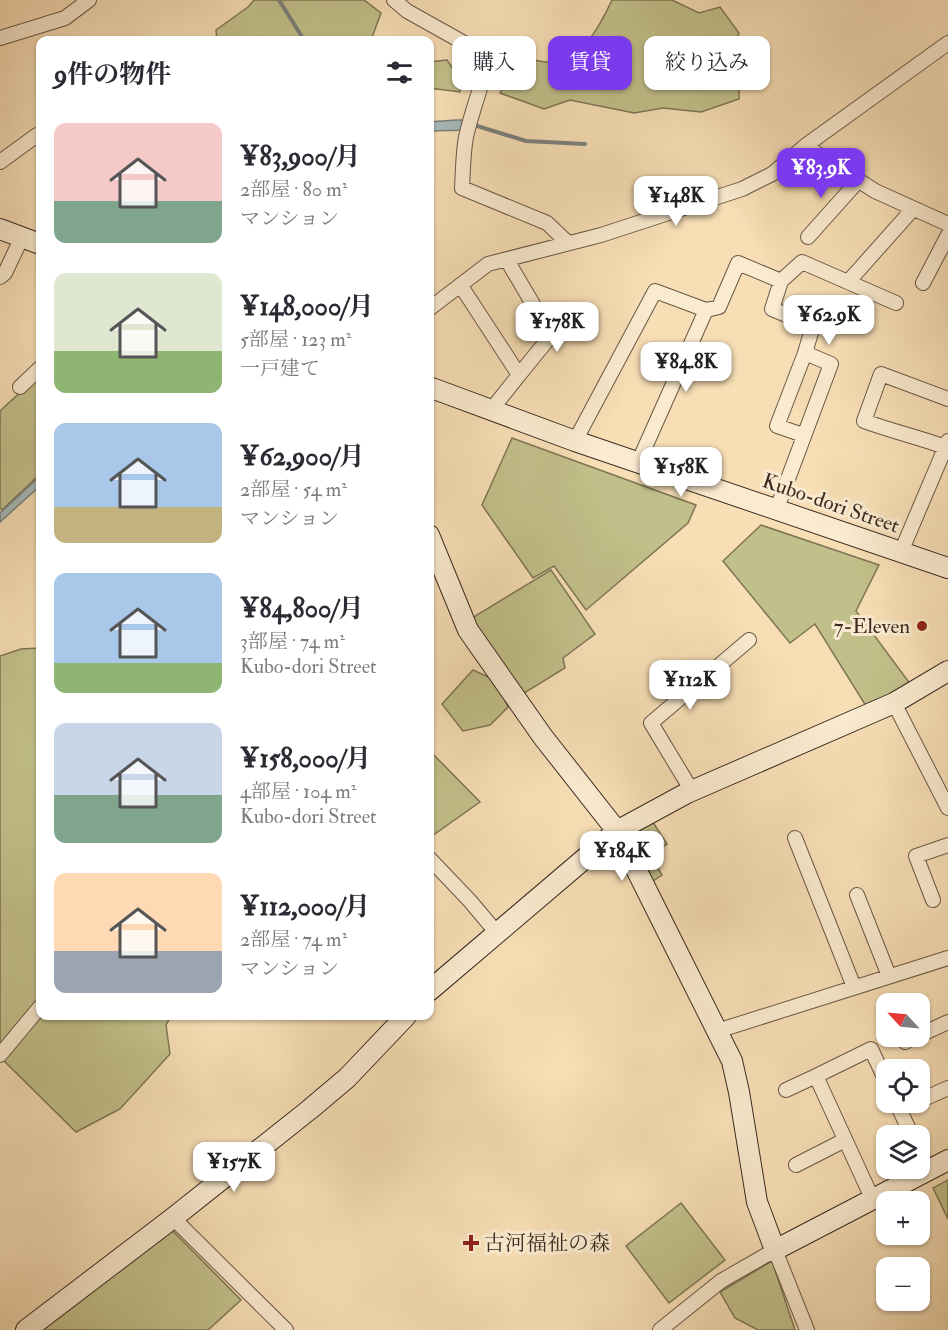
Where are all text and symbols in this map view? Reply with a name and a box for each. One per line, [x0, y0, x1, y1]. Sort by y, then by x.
chip: 購入 [452, 36, 536, 90]
chip: 賃貸 [548, 36, 632, 90]
chip: 絞り込み [644, 36, 770, 90]
icon: filters [383, 56, 416, 89]
text: 9件の物件 [54, 59, 171, 91]
text: ¥83,900/月 [240, 141, 361, 173]
icon: home [102, 147, 174, 219]
pin: ¥83.9K [772, 148, 870, 199]
text: ¥83.9K [791, 155, 851, 180]
pin: ¥148K [634, 176, 718, 227]
text: 2部屋 · 80 m² [240, 177, 347, 202]
text: ¥148K [648, 183, 704, 208]
text: マンション [240, 206, 339, 231]
text: ¥148,000/月 [240, 291, 374, 323]
pin: ¥62.9K [780, 295, 878, 346]
icon: home [102, 297, 174, 369]
pin: ¥178K [515, 302, 599, 353]
text: ¥62.9K [797, 302, 861, 327]
text: ¥178K [530, 309, 584, 334]
text: 5部屋 · 123 m² [240, 327, 351, 352]
pin: ¥84.8K [637, 342, 735, 393]
text: ¥84.8K [655, 349, 717, 374]
text: 一戸建て [240, 356, 320, 381]
text: ¥62,900/月 [240, 441, 365, 473]
icon: home [102, 447, 174, 519]
pin: ¥158K [639, 447, 723, 498]
text: ¥158K [654, 454, 708, 479]
street label: Kubo-dori Street [759, 467, 903, 540]
text: 2部屋 · 54 m² [240, 477, 347, 502]
text: マンション [240, 506, 339, 531]
text: ¥84,800/月 [240, 593, 364, 625]
icon: home [102, 597, 174, 669]
place label: 7-Eleven [834, 613, 910, 640]
marker: 7-Eleven [915, 619, 929, 633]
text: 3部屋 · 74 m² [240, 629, 345, 654]
text: Kubo-dori Street [240, 654, 376, 679]
pin: ¥112K [648, 660, 732, 711]
text: ¥112K [663, 667, 717, 692]
text: ¥158,000/月 [240, 743, 371, 775]
icon: home [102, 747, 174, 819]
text: 4部屋 · 104 m² [240, 779, 356, 804]
text: Kubo-dori Street [240, 804, 376, 829]
pin: ¥184K [580, 831, 664, 882]
text: ¥184K [594, 838, 650, 863]
text: ¥112,000/月 [240, 891, 370, 923]
icon: home [102, 897, 174, 969]
text: 2部屋 · 74 m² [240, 927, 347, 952]
text: マンション [240, 956, 339, 981]
north arrow [876, 993, 930, 1047]
map controls [876, 993, 930, 1311]
button: locate [876, 1059, 930, 1113]
button: layers [876, 1125, 930, 1179]
pin: ¥157K [192, 1142, 276, 1193]
text: ¥157K [207, 1149, 261, 1174]
button: + [876, 1191, 930, 1245]
place label: 古河福祉の森 [484, 1230, 610, 1257]
marker: 古河福祉の森 [462, 1234, 480, 1252]
button: − [876, 1257, 930, 1311]

